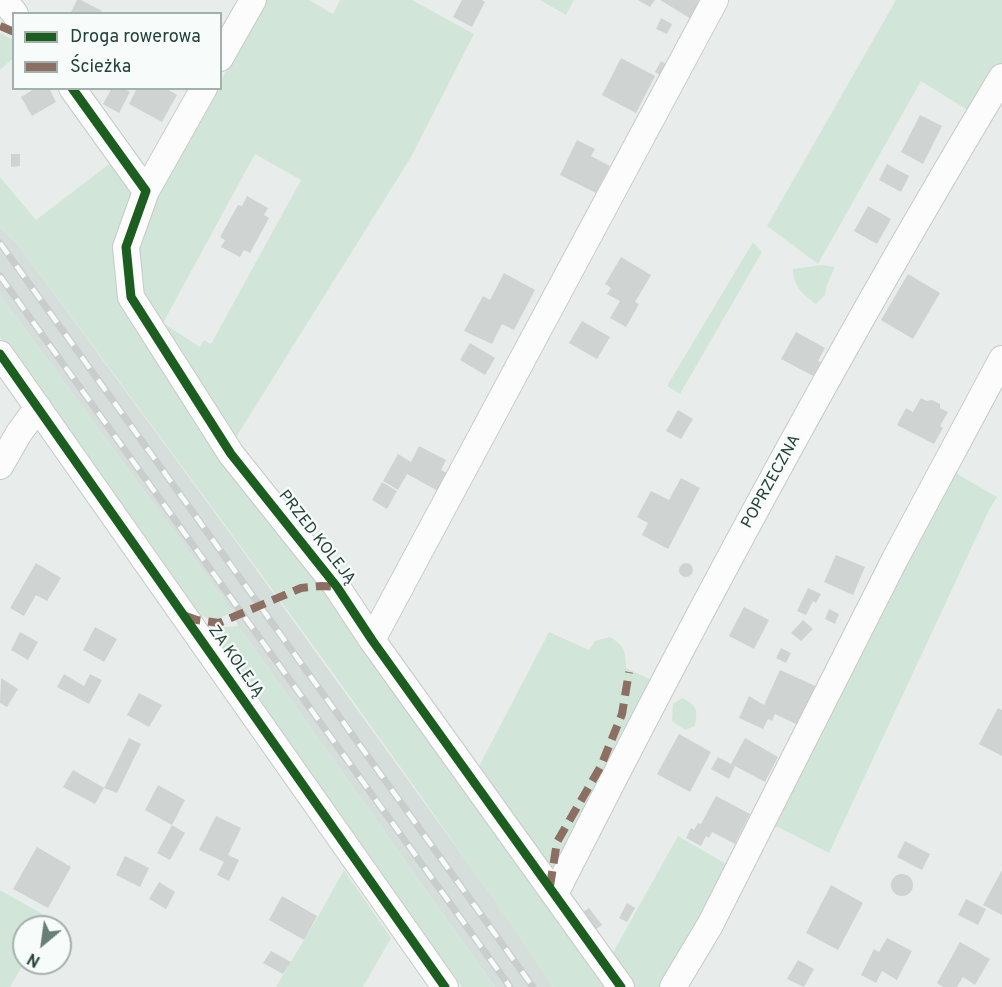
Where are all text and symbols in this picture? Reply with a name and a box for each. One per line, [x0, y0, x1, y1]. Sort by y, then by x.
legend [12, 12, 222, 90]
text: Droga rowerowa [70, 26, 201, 49]
text: Ścieżka [70, 56, 131, 79]
street label: POPRZECZNA [738, 432, 806, 532]
street label: PRZED KOLEJĄ [273, 487, 359, 589]
street label: ZA KOLEJĄ [203, 622, 267, 702]
north arrow [12, 915, 72, 975]
text: N [24, 947, 44, 971]

